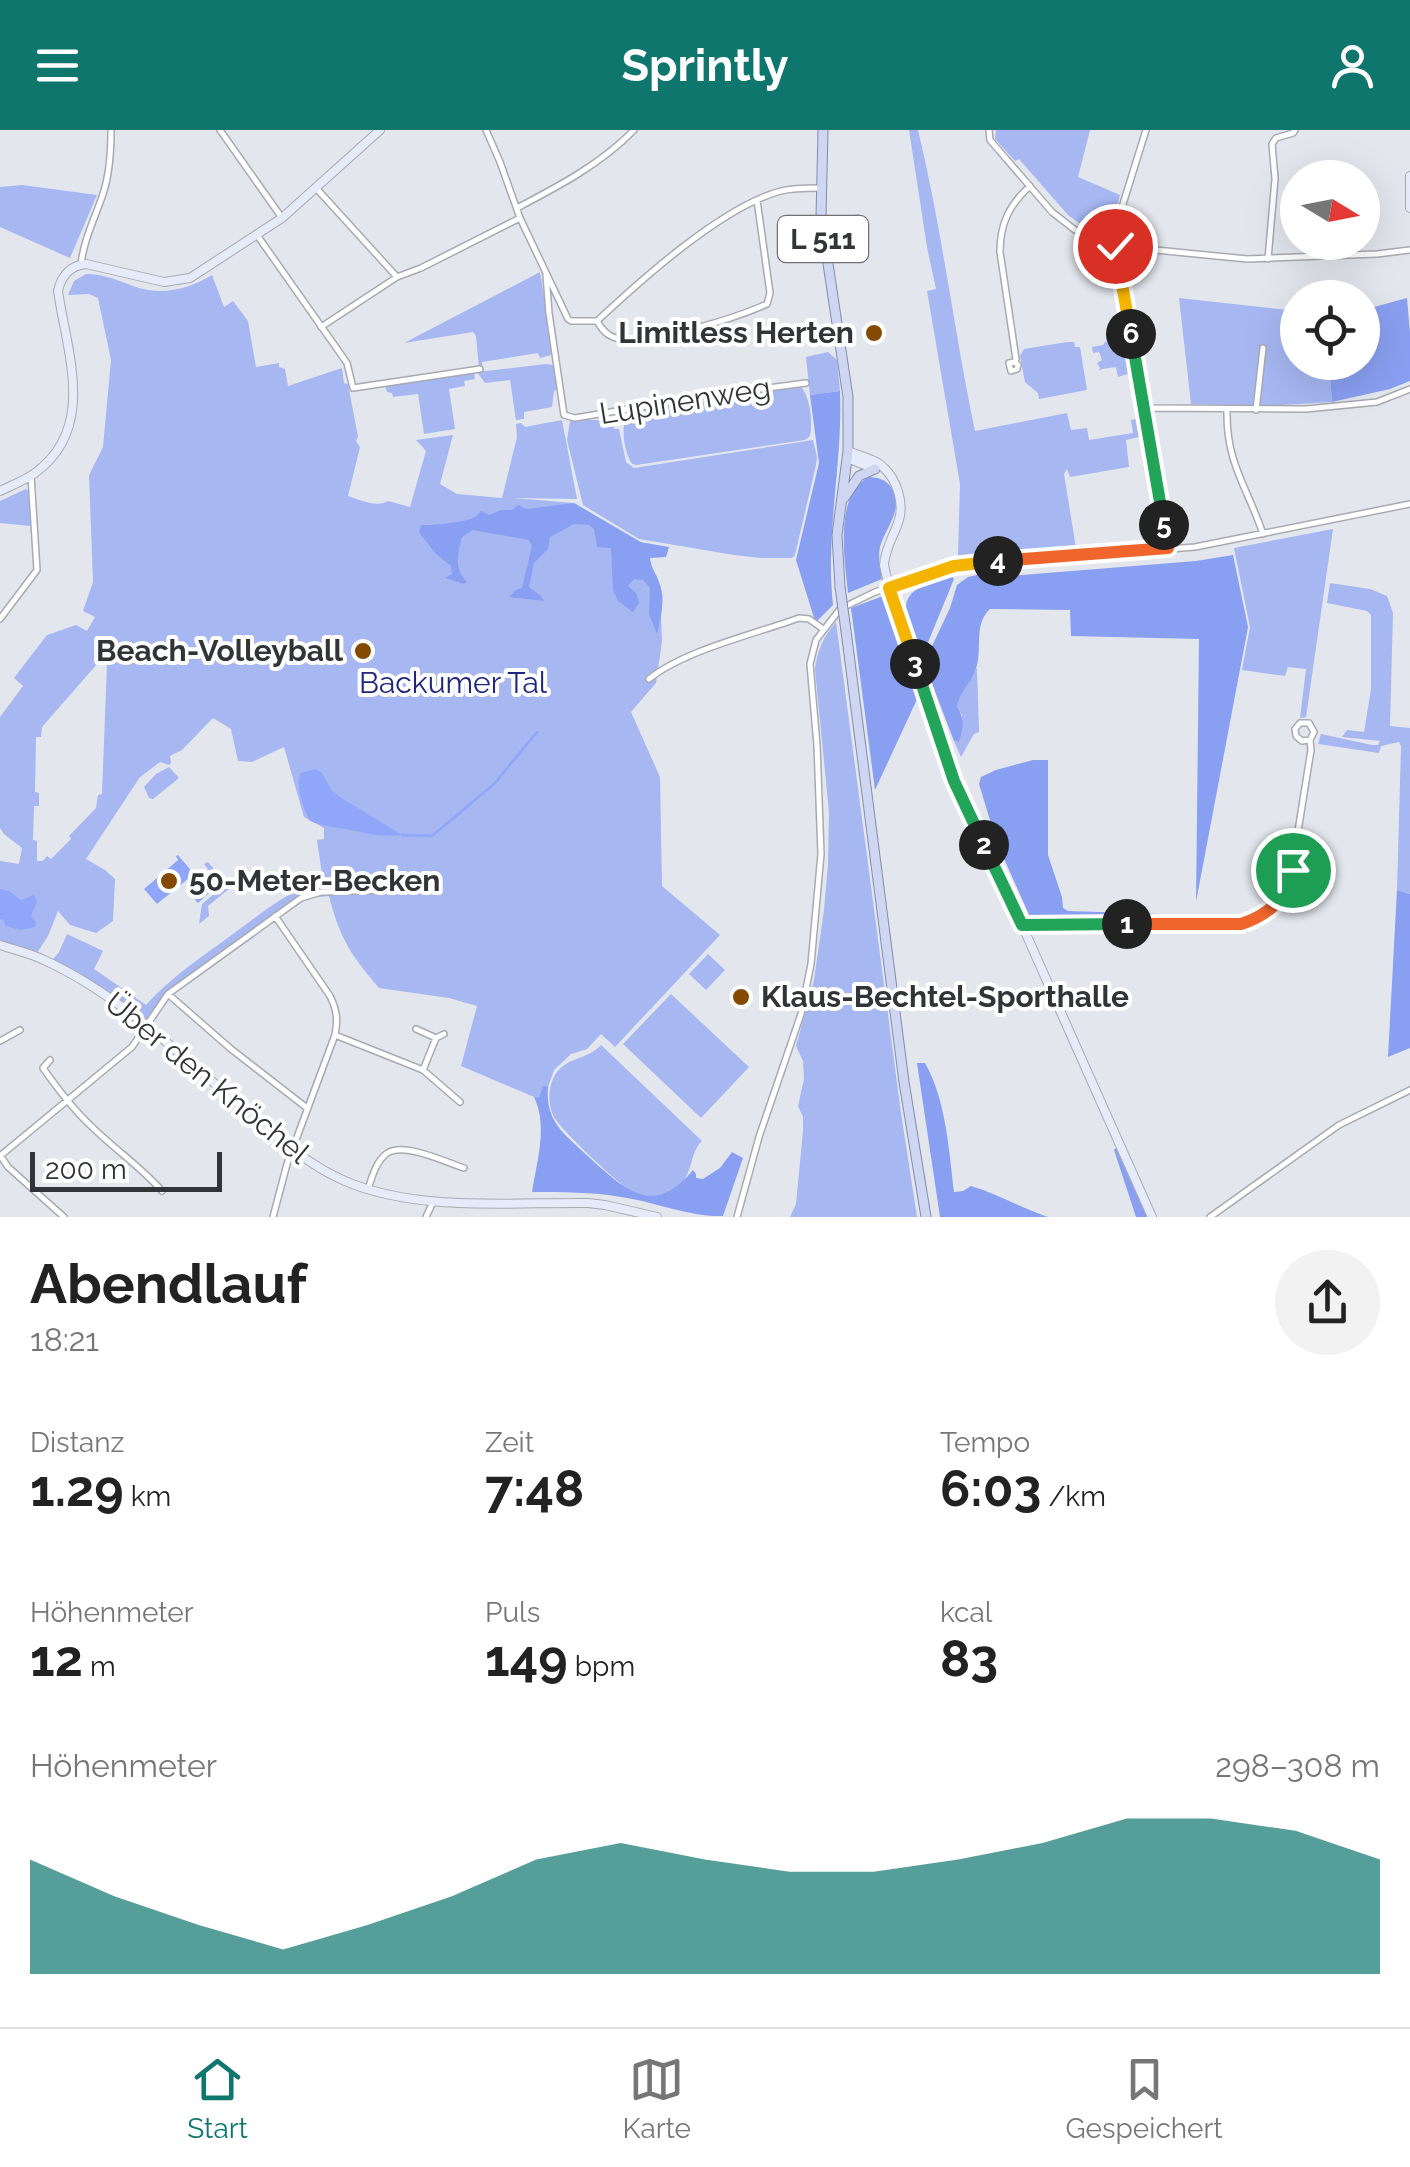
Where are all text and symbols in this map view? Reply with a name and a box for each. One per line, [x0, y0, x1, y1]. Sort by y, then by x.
icon: menu [30, 38, 85, 93]
icon: person [1325, 38, 1380, 93]
text: Sprintly [621, 39, 789, 92]
north arrow [1280, 160, 1380, 260]
map controls [1280, 160, 1380, 380]
pin [1073, 204, 1158, 289]
road number: L 511 [778, 216, 868, 262]
icon: check [1088, 219, 1143, 274]
button: locate [1280, 280, 1380, 380]
pin: 6 [1106, 309, 1156, 359]
place label: Limitless Herten [618, 315, 854, 350]
text: 6 [1123, 317, 1140, 350]
marker: Limitless Herten [863, 322, 885, 344]
street label: Lupinenweg [597, 370, 773, 431]
pin: 5 [1139, 500, 1189, 550]
text: 5 [1156, 508, 1172, 541]
pin: 4 [973, 536, 1023, 586]
text: 4 [990, 544, 1006, 577]
place label: Beach-Volleyball [96, 633, 343, 668]
pin: 3 [890, 639, 940, 689]
marker: Beach-Volleyball [352, 640, 374, 662]
text: 3 [907, 647, 923, 680]
park label: Backumer Tal [359, 665, 548, 700]
pin: 2 [959, 820, 1009, 870]
text: 2 [976, 828, 992, 861]
pin [1251, 828, 1336, 913]
icon: arrive [1266, 843, 1321, 898]
place label: 50-Meter-Becken [189, 863, 440, 898]
marker: 50-Meter-Becken [158, 870, 180, 892]
pin: 1 [1102, 899, 1152, 949]
text: 1 [1120, 907, 1134, 940]
place label: Klaus-Bechtel-Sporthalle [761, 979, 1129, 1014]
street label: Über den Knöchel [98, 985, 317, 1171]
marker: Klaus-Bechtel-Sporthalle [730, 986, 752, 1008]
scale bar [30, 1147, 222, 1192]
text: 200 m [45, 1153, 127, 1186]
button: share [1275, 1250, 1380, 1355]
text: Abendlauf [30, 1251, 307, 1316]
text: 18:21 [30, 1321, 99, 1358]
text: Distanz [30, 1426, 124, 1459]
text: Zeit [485, 1426, 534, 1459]
text: Tempo [940, 1426, 1030, 1459]
text: 1.29 [30, 1459, 124, 1518]
text: 7:48 [485, 1459, 584, 1518]
text: 6:03 [940, 1459, 1041, 1518]
text: km [124, 1480, 171, 1513]
text: /km [1041, 1480, 1106, 1513]
text: Höhenmeter [30, 1596, 194, 1629]
text: Puls [485, 1596, 540, 1629]
text: kcal [940, 1596, 992, 1629]
text: 12 [30, 1629, 83, 1688]
text: 149 [485, 1629, 568, 1688]
text: 83 [940, 1629, 998, 1688]
text: m [83, 1650, 116, 1683]
text: bpm [568, 1650, 635, 1683]
text: Höhenmeter [30, 1747, 217, 1784]
text: 298–308 m [1215, 1747, 1380, 1784]
tab: Start [187, 2052, 248, 2145]
tab: Karte [622, 2052, 691, 2145]
tab: Gespeichert [1066, 2052, 1223, 2145]

